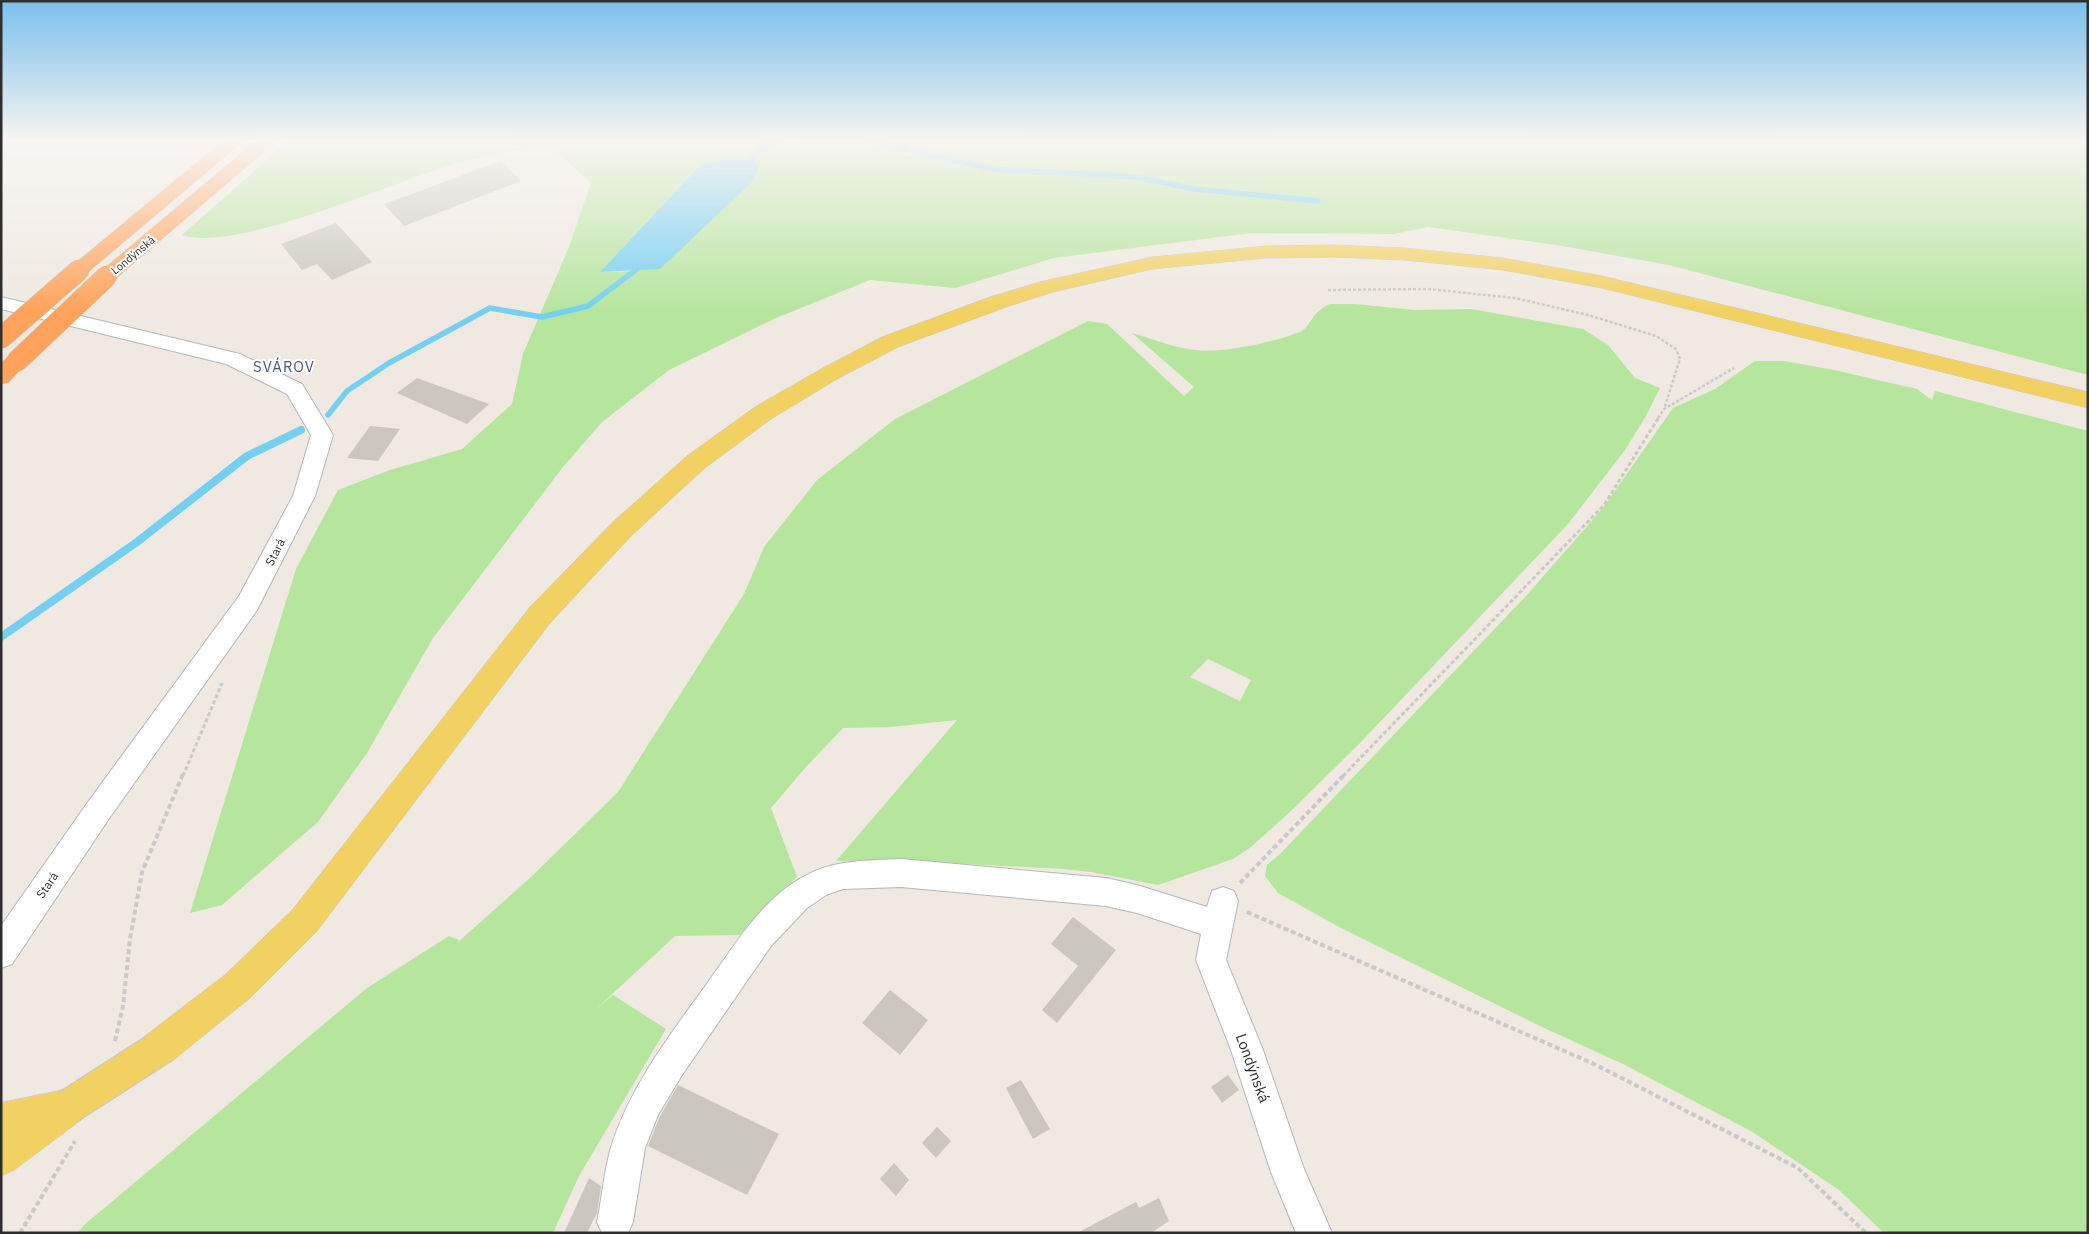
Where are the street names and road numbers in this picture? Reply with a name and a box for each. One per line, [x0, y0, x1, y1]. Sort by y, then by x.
street label: Londýnská [108, 233, 158, 277]
street label: Stará [262, 535, 288, 568]
street label: Stará [33, 869, 61, 901]
street label: Londýnská [1232, 1031, 1274, 1105]

